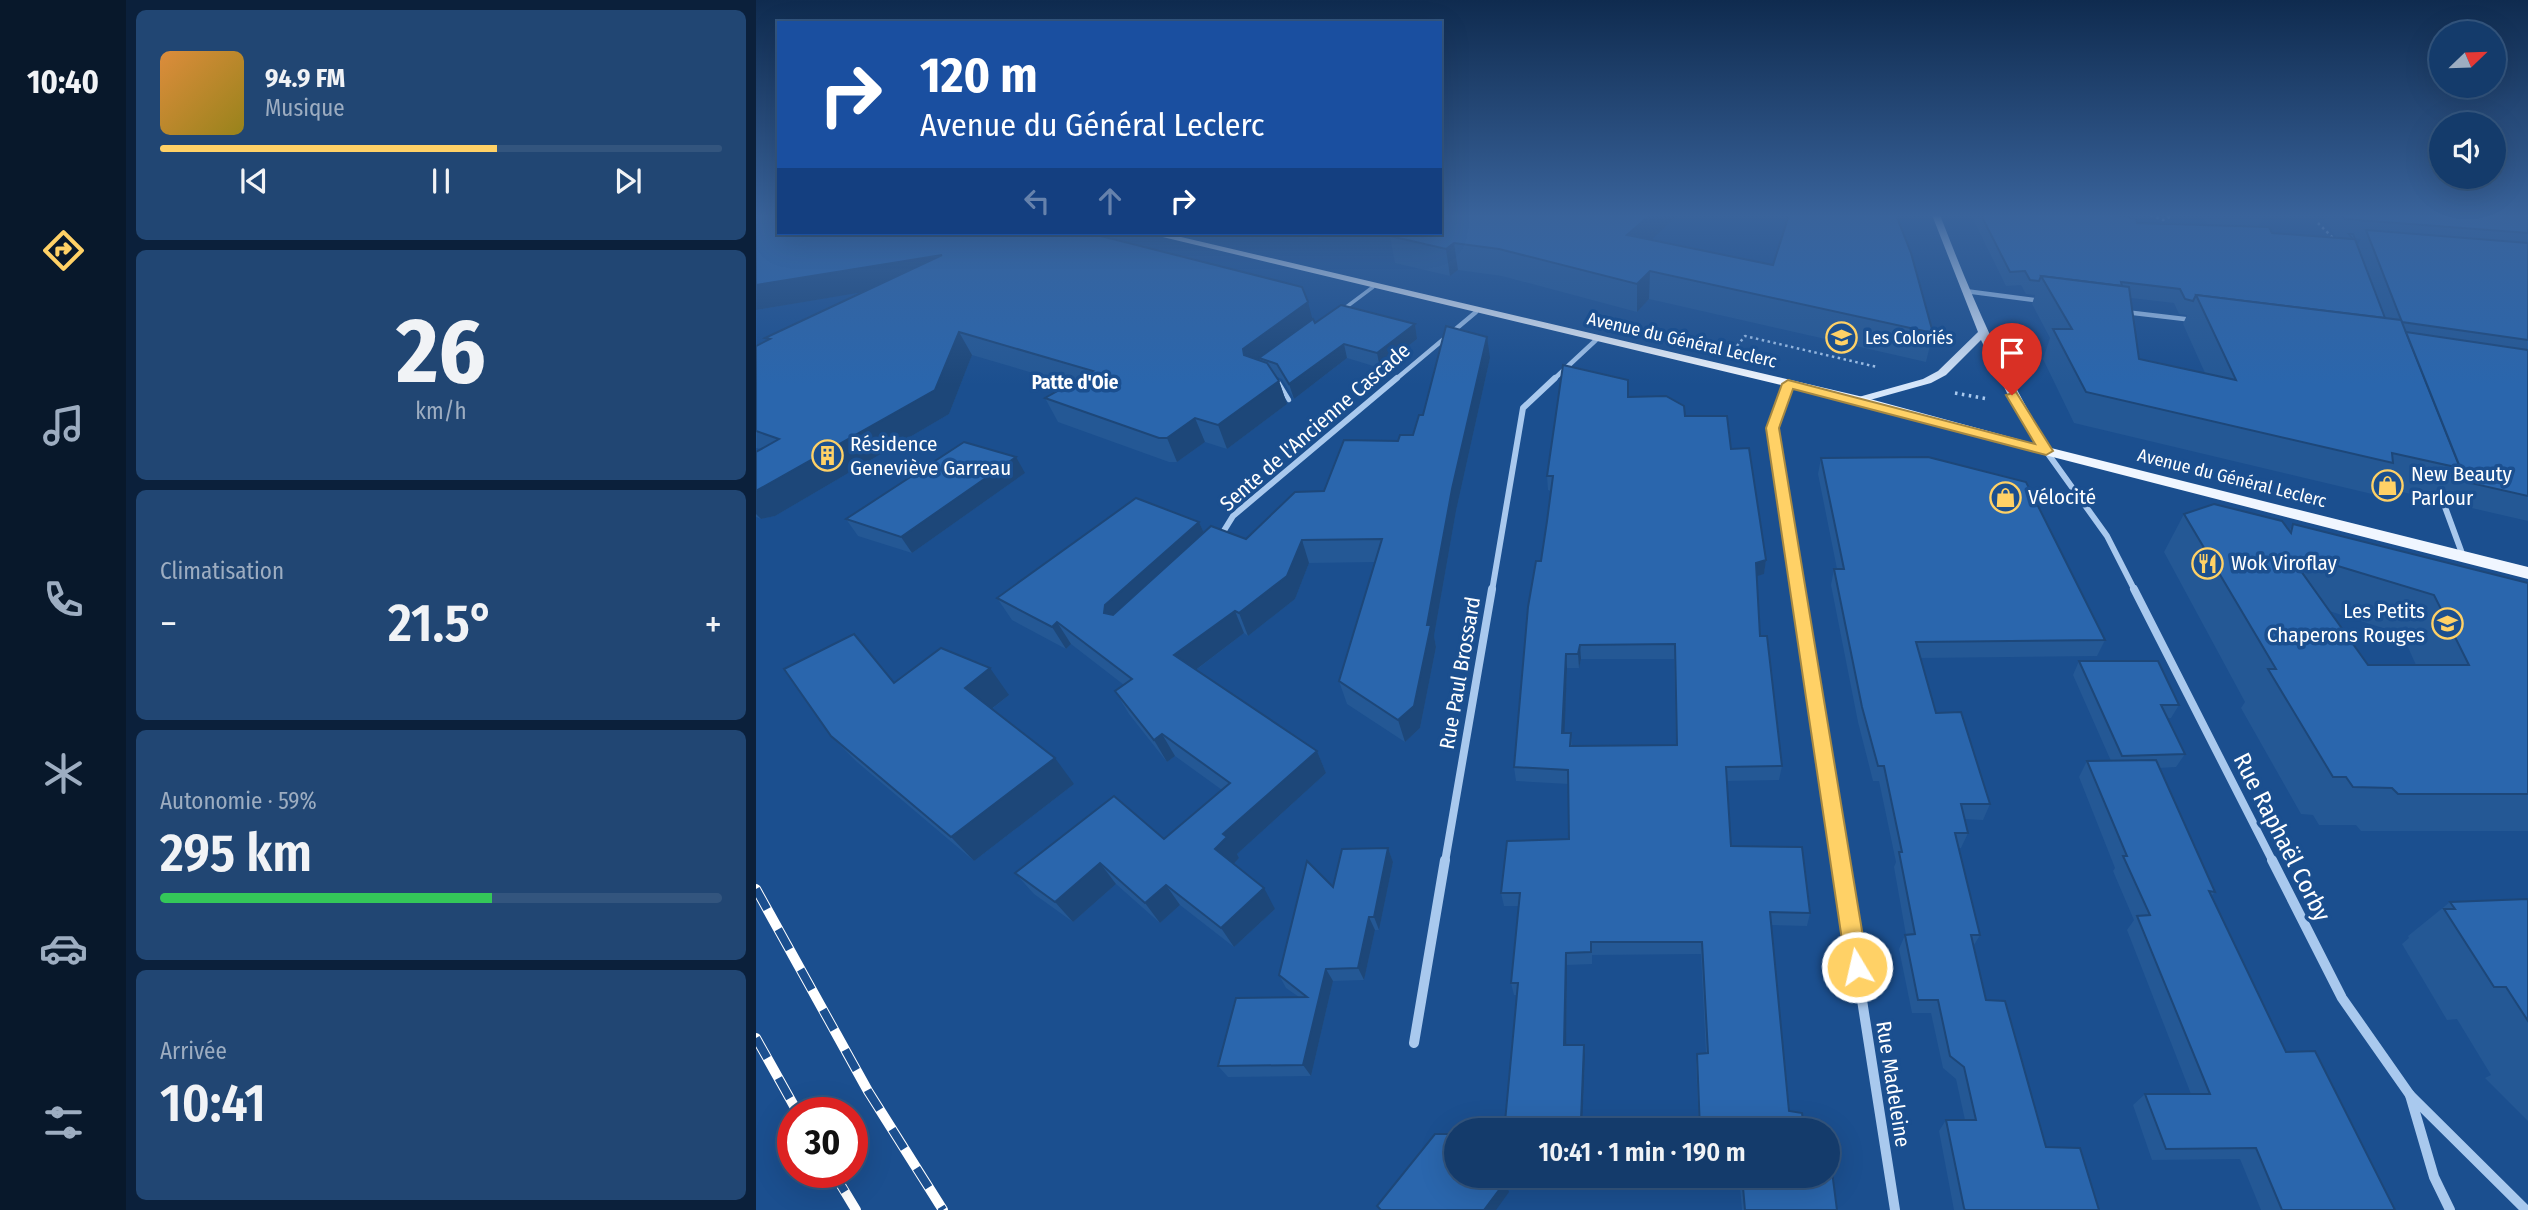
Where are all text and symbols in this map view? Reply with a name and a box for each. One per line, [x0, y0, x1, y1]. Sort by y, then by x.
north arrow [2429, 21, 2506, 98]
map controls [2429, 21, 2506, 189]
text: 120 m [920, 46, 1038, 105]
icon: right [805, 49, 896, 140]
text: 10:40 [27, 63, 99, 101]
text: 94.9 FM [265, 63, 345, 94]
text: Musique [265, 94, 345, 122]
text: Avenue du Général Leclerc [920, 106, 1264, 144]
button: sound [2429, 112, 2506, 189]
icon: previous [235, 162, 273, 200]
icon: pause [422, 162, 460, 200]
icon: next [609, 162, 647, 200]
icon: left [1018, 182, 1056, 220]
icon: ahead [1091, 182, 1129, 220]
icon: right [1164, 182, 1202, 220]
icon: directions [39, 226, 88, 275]
text: 26 [396, 297, 486, 406]
street label: Avenue du Général Leclerc [1585, 307, 1779, 373]
school or university icon: Les Coloriés [1825, 321, 1859, 355]
pin [1982, 323, 2042, 395]
place label: Les Coloriés [1865, 327, 1953, 349]
icon: arrive [1993, 334, 2031, 372]
street label: Sente de l'Ancienne Cascade [1215, 337, 1415, 517]
district label: Patte d'Oie [1032, 371, 1119, 394]
text: km/h [415, 397, 467, 425]
icon: music [39, 401, 88, 450]
place label: Résidence Geneviève Garreau [850, 431, 1011, 481]
building icon: Résidence Geneviève Garreau [810, 439, 844, 473]
street label: Avenue du Général Leclerc [2135, 444, 2329, 512]
place label: New Beauty Parlour [2411, 461, 2513, 511]
shop icon: New Beauty Parlour [2371, 469, 2405, 503]
shop icon: Vélocité [1988, 480, 2022, 514]
place label: Vélocité [2028, 484, 2096, 510]
restaurant icon: Wok Viroflay [2191, 546, 2225, 580]
place label: Wok Viroflay [2231, 550, 2337, 576]
text: Climatisation [160, 557, 284, 585]
icon: phone [39, 575, 88, 624]
text: 21.5° [388, 592, 494, 655]
street label: Rue Paul Brossard [1434, 595, 1486, 751]
place label: Les Petits Chaperons Rouges [2267, 598, 2425, 648]
text: − [160, 601, 177, 647]
text: + [705, 601, 722, 647]
school or university icon: Les Petits Chaperons Rouges [2431, 606, 2465, 640]
street label: Rue Raphaël Corby [2228, 748, 2337, 926]
icon: climate [39, 749, 88, 798]
text: Autonomie · 59% [160, 787, 317, 815]
text: 295 km [160, 822, 312, 885]
icon: car [39, 924, 88, 973]
position arrow [1820, 930, 1894, 1004]
street label: Rue Madeleine [1870, 1019, 1916, 1149]
text: Arrivée [160, 1037, 227, 1065]
text: 10:41 [160, 1072, 266, 1135]
speed limit sign: 30 [777, 1097, 868, 1188]
icon: filters [39, 1098, 88, 1147]
text: 10:41 · 1 min · 190 m [1538, 1137, 1746, 1168]

